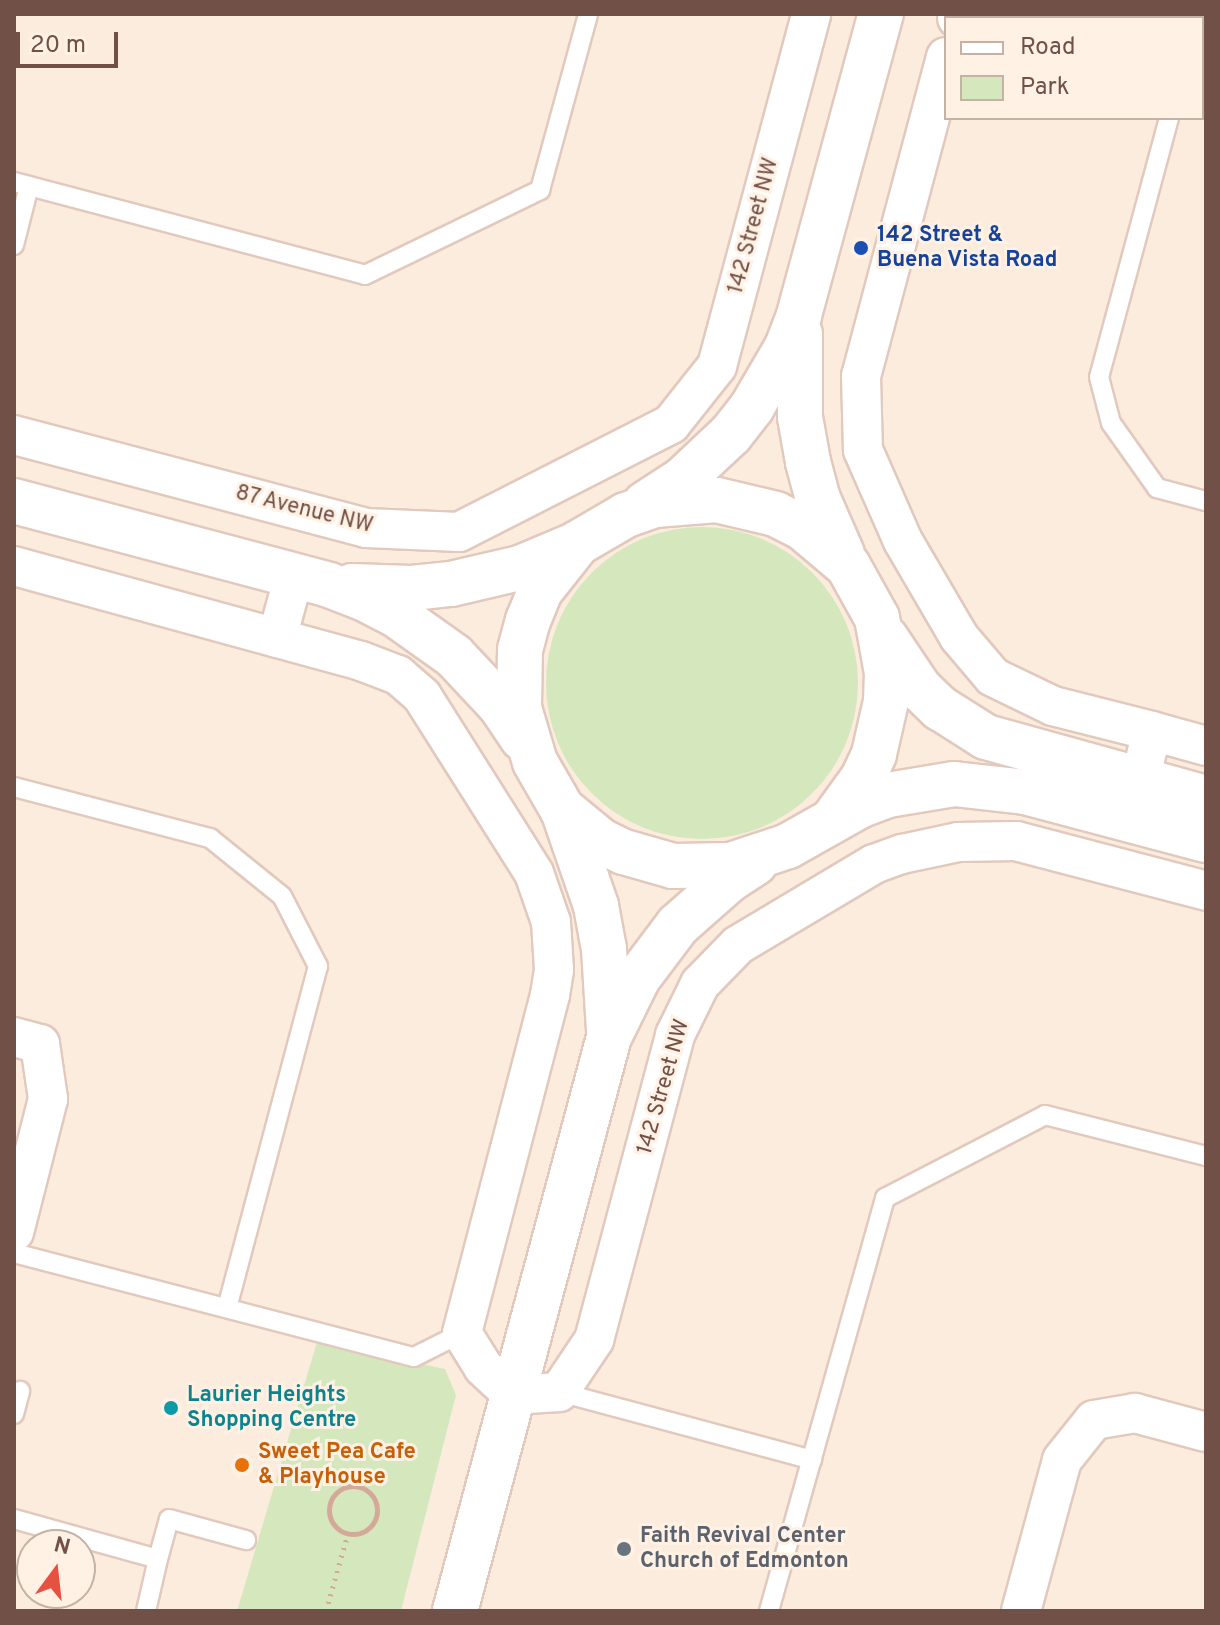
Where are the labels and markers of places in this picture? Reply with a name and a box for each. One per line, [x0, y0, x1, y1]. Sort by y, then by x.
place label: 142 Street & Buena Vista Road [877, 222, 1058, 274]
marker: 142 Street & Buena Vista Road [852, 239, 870, 257]
place label: Laurier Heights Shopping Centre [187, 1382, 356, 1434]
marker: Laurier Heights Shopping Centre [162, 1399, 180, 1417]
place label: Sweet Pea Cafe & Playhouse [258, 1439, 416, 1490]
marker: Sweet Pea Cafe & Playhouse [233, 1456, 251, 1474]
place label: Faith Revival Center Church of Edmonton [640, 1523, 849, 1574]
marker: Faith Revival Center Church of Edmonton [615, 1540, 633, 1558]

